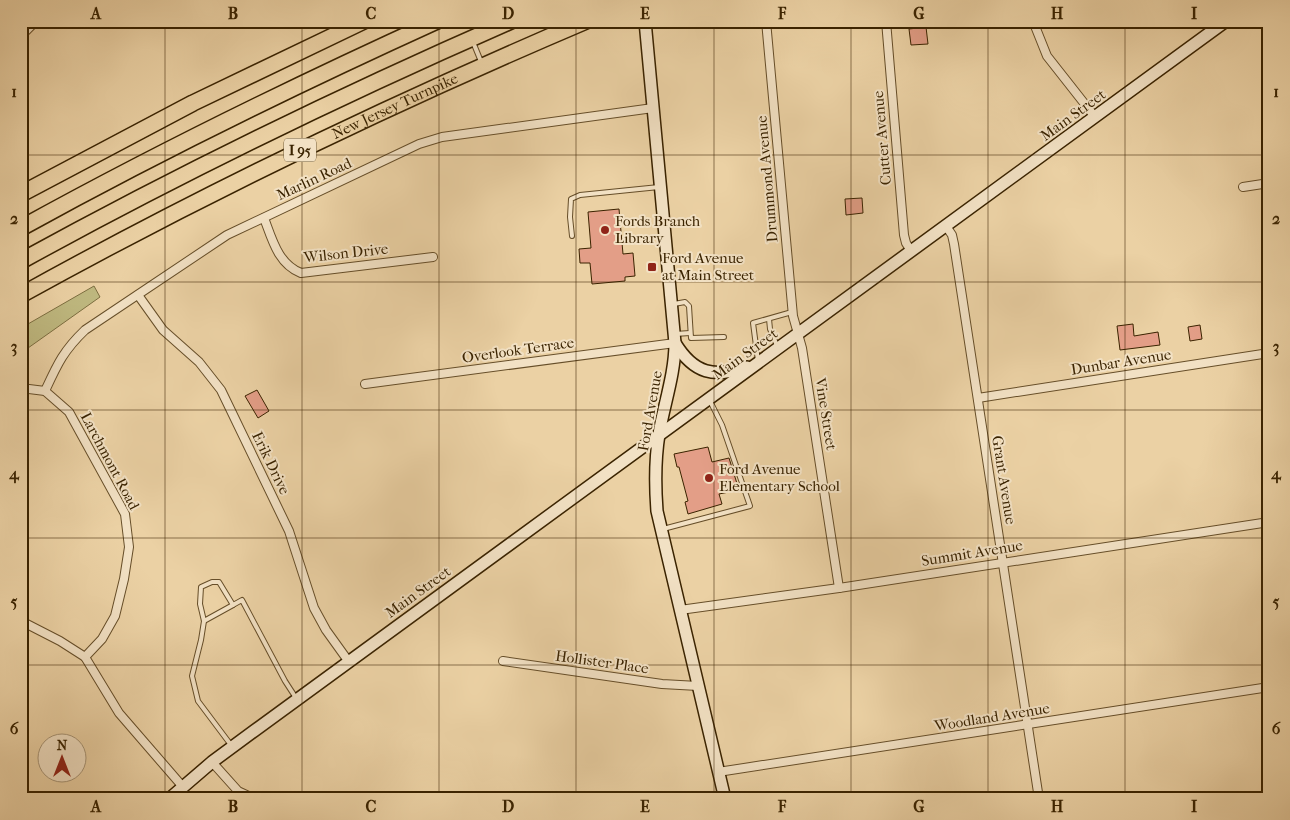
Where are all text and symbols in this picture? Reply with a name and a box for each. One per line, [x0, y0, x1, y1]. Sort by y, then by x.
text: A [90, 4, 102, 23]
text: B [228, 4, 238, 23]
text: C [366, 4, 377, 23]
text: D [502, 4, 514, 23]
text: E [640, 4, 650, 23]
text: F [777, 4, 787, 23]
text: G [913, 4, 925, 23]
text: H [1051, 4, 1064, 23]
text: I [1191, 4, 1198, 23]
street label: New Jersey Turnpike [329, 69, 461, 143]
text: 1 [11, 82, 17, 101]
text: 1 [1273, 82, 1279, 101]
street label: Main Street [1037, 85, 1110, 145]
street label: Cutter Avenue [869, 89, 895, 186]
street label: Drummond Avenue [752, 114, 782, 243]
road number: I 95 [284, 138, 316, 162]
street label: Marlin Road [274, 153, 355, 204]
text: 2 [10, 209, 18, 228]
text: 2 [1272, 209, 1280, 228]
place label: Fords Branch Library [615, 212, 701, 247]
marker: Fords Branch Library [599, 224, 611, 236]
street label: Wilson Drive [302, 240, 390, 266]
place label: Ford Avenue at Main Street [662, 249, 755, 284]
marker: Ford Avenue at Main Street [646, 261, 658, 273]
street label: Main Street [709, 324, 782, 384]
street label: Overlook Terrace [461, 333, 576, 367]
text: 3 [11, 337, 17, 357]
text: 3 [1273, 337, 1279, 357]
street label: Dunbar Avenue [1070, 345, 1173, 379]
street label: Ford Avenue [634, 369, 666, 453]
street label: Vine Street [811, 376, 841, 452]
street label: Larchmont Road [77, 409, 144, 514]
street label: Erik Drive [248, 429, 294, 498]
street label: Grant Avenue [988, 434, 1020, 526]
place label: Ford Avenue Elementary School [719, 460, 840, 495]
text: 4 [8, 464, 20, 484]
text: 4 [1270, 464, 1282, 484]
marker: Ford Avenue Elementary School [703, 472, 715, 484]
street label: Summit Avenue [920, 536, 1025, 570]
street label: Main Street [382, 562, 455, 622]
text: 5 [11, 592, 18, 611]
text: 5 [1273, 592, 1280, 611]
street label: Hollister Place [554, 647, 650, 678]
street label: Woodland Avenue [932, 699, 1052, 735]
text: 6 [10, 719, 19, 738]
text: 6 [1272, 719, 1281, 738]
north arrow [38, 732, 88, 782]
text: N [57, 737, 68, 754]
text: A [90, 797, 102, 816]
text: B [228, 797, 238, 816]
text: C [366, 797, 377, 816]
text: D [502, 797, 514, 816]
text: E [640, 797, 650, 816]
text: F [777, 797, 787, 816]
text: G [913, 797, 925, 816]
text: H [1051, 797, 1064, 816]
text: I [1191, 797, 1198, 816]

